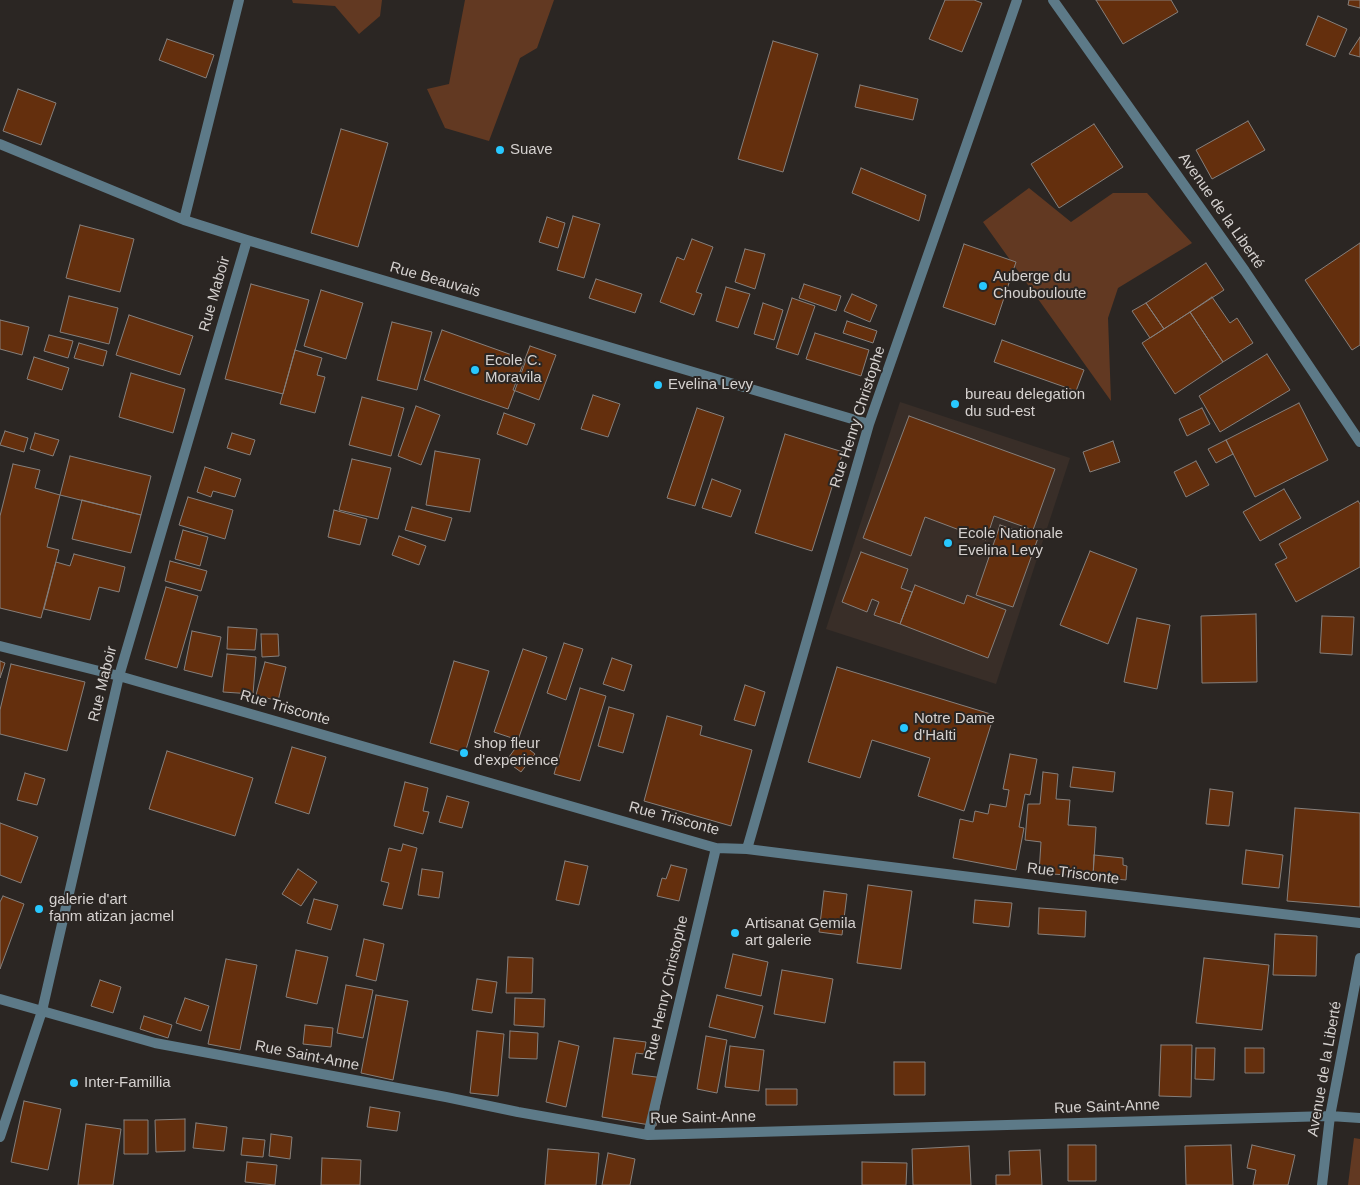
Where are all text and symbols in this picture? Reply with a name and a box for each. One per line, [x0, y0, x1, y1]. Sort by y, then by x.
place label: Suave [510, 141, 553, 159]
marker: Suave [494, 144, 506, 156]
street label: Avenue de la Liberté [1174, 150, 1268, 272]
street label: Rue Maboir [196, 254, 234, 334]
street label: Rue Beauvais [388, 258, 482, 302]
place label: Auberge du Choubouloute [993, 268, 1086, 303]
marker: Auberge du Choubouloute [977, 280, 989, 292]
street label: Rue Henry Christophe [827, 344, 889, 490]
place label: Ecole C. Moravila [485, 352, 542, 387]
marker: Ecole C. Moravila [469, 364, 481, 376]
place label: Evelina Levy [668, 376, 753, 394]
marker: Evelina Levy [652, 379, 664, 391]
place label: bureau delegation du sud-est [965, 386, 1085, 421]
marker: bureau delegation du sud-est [949, 398, 961, 410]
place label: Ecole Nationale Evelina Levy [958, 525, 1063, 560]
marker: Ecole Nationale Evelina Levy [942, 537, 954, 549]
street label: Rue Maboir [85, 644, 121, 724]
street label: Rue Trisconte [238, 687, 332, 729]
place label: Notre Dame d'HaIti [914, 710, 995, 745]
marker: Notre Dame d'HaIti [898, 722, 910, 734]
place label: shop fleur d'experience [474, 735, 559, 770]
marker: shop fleur d'experience [458, 747, 470, 759]
street label: Rue Trisconte [627, 798, 721, 840]
street label: Rue Trisconte [1026, 859, 1120, 889]
place label: galerie d'art fanm atizan jacmel [49, 891, 174, 926]
marker: galerie d'art fanm atizan jacmel [33, 903, 45, 915]
street label: Rue Henry Christophe [642, 914, 692, 1062]
place label: Artisanat Gemila art galerie [745, 915, 856, 950]
marker: Artisanat Gemila art galerie [729, 927, 741, 939]
street label: Avenue de la Liberté [1304, 1000, 1346, 1138]
street label: Rue Saint-Anne [253, 1037, 361, 1075]
place label: Inter-Famillia [84, 1074, 171, 1092]
marker: Inter-Famillia [68, 1077, 80, 1089]
street label: Rue Saint-Anne [1054, 1096, 1160, 1118]
street label: Rue Saint-Anne [650, 1108, 756, 1128]

